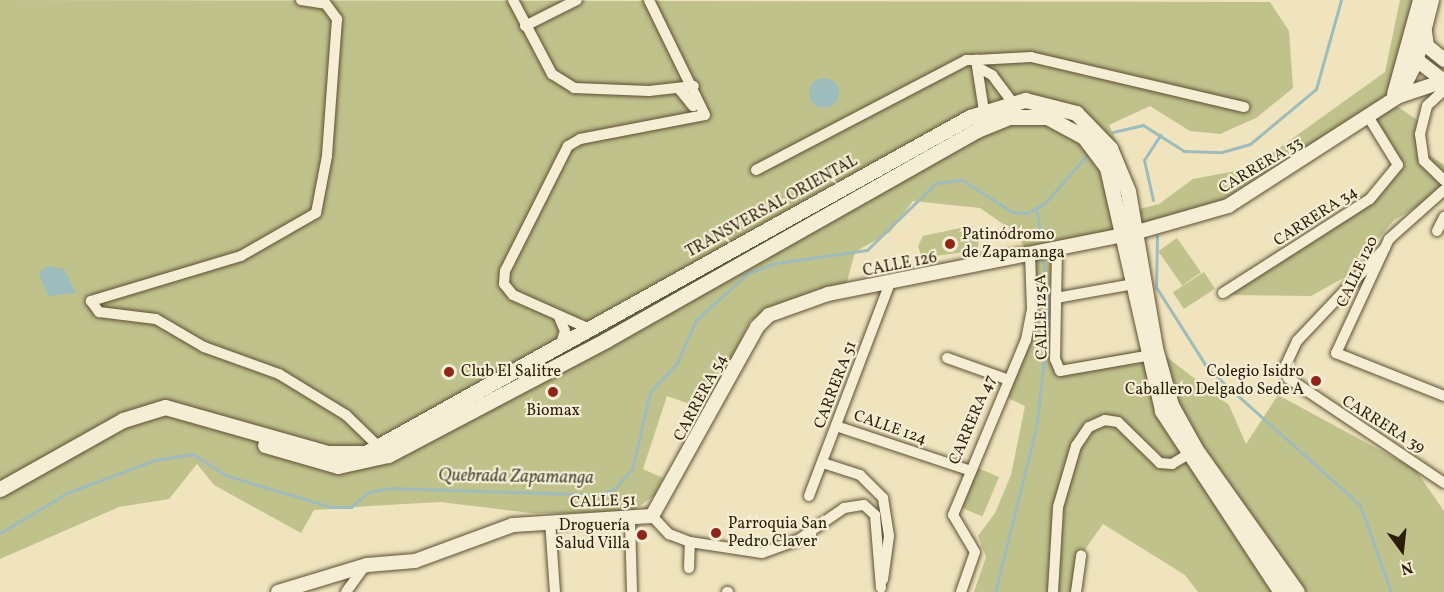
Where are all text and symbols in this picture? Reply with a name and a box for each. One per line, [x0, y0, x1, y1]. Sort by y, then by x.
street label: CARRERA 33 [1216, 133, 1306, 199]
street label: TRANSVERSAL ORIENTAL [683, 152, 861, 262]
street label: CARRERA 34 [1270, 183, 1362, 251]
place label: Patinódromo de Zapamanga [962, 225, 1065, 263]
street label: CALLE 120 [1333, 233, 1383, 311]
marker: Patinódromo de Zapamanga [943, 237, 957, 251]
street label: CALLE 126 [861, 248, 939, 282]
street label: CALLE 125A [1032, 274, 1052, 360]
street label: CARRERA 51 [811, 339, 861, 431]
street label: CARRERA 54 [670, 351, 732, 445]
place label: Club El Salitre [461, 362, 561, 382]
place label: Colegio Isidro Caballero Delgado Sede A [1125, 362, 1304, 400]
marker: Club El Salitre [442, 365, 456, 379]
street label: CARRERA 47 [945, 372, 1001, 468]
marker: Colegio Isidro Caballero Delgado Sede A [1309, 374, 1323, 388]
marker: Biomax [546, 385, 560, 399]
street label: CARRERA 39 [1338, 392, 1428, 458]
place label: Biomax [526, 401, 580, 421]
street label: CALLE 124 [851, 407, 929, 449]
water label: Quebrada Zapamanga [438, 466, 594, 490]
street label: CALLE 51 [570, 491, 636, 513]
place label: Parroquia San Pedro Claver [728, 514, 827, 552]
place label: Droguería Salud Villa [555, 516, 630, 554]
north arrow [1372, 520, 1432, 580]
marker: Parroquia San Pedro Claver [709, 526, 723, 540]
marker: Droguería Salud Villa [635, 528, 649, 542]
text: N [1398, 555, 1415, 580]

